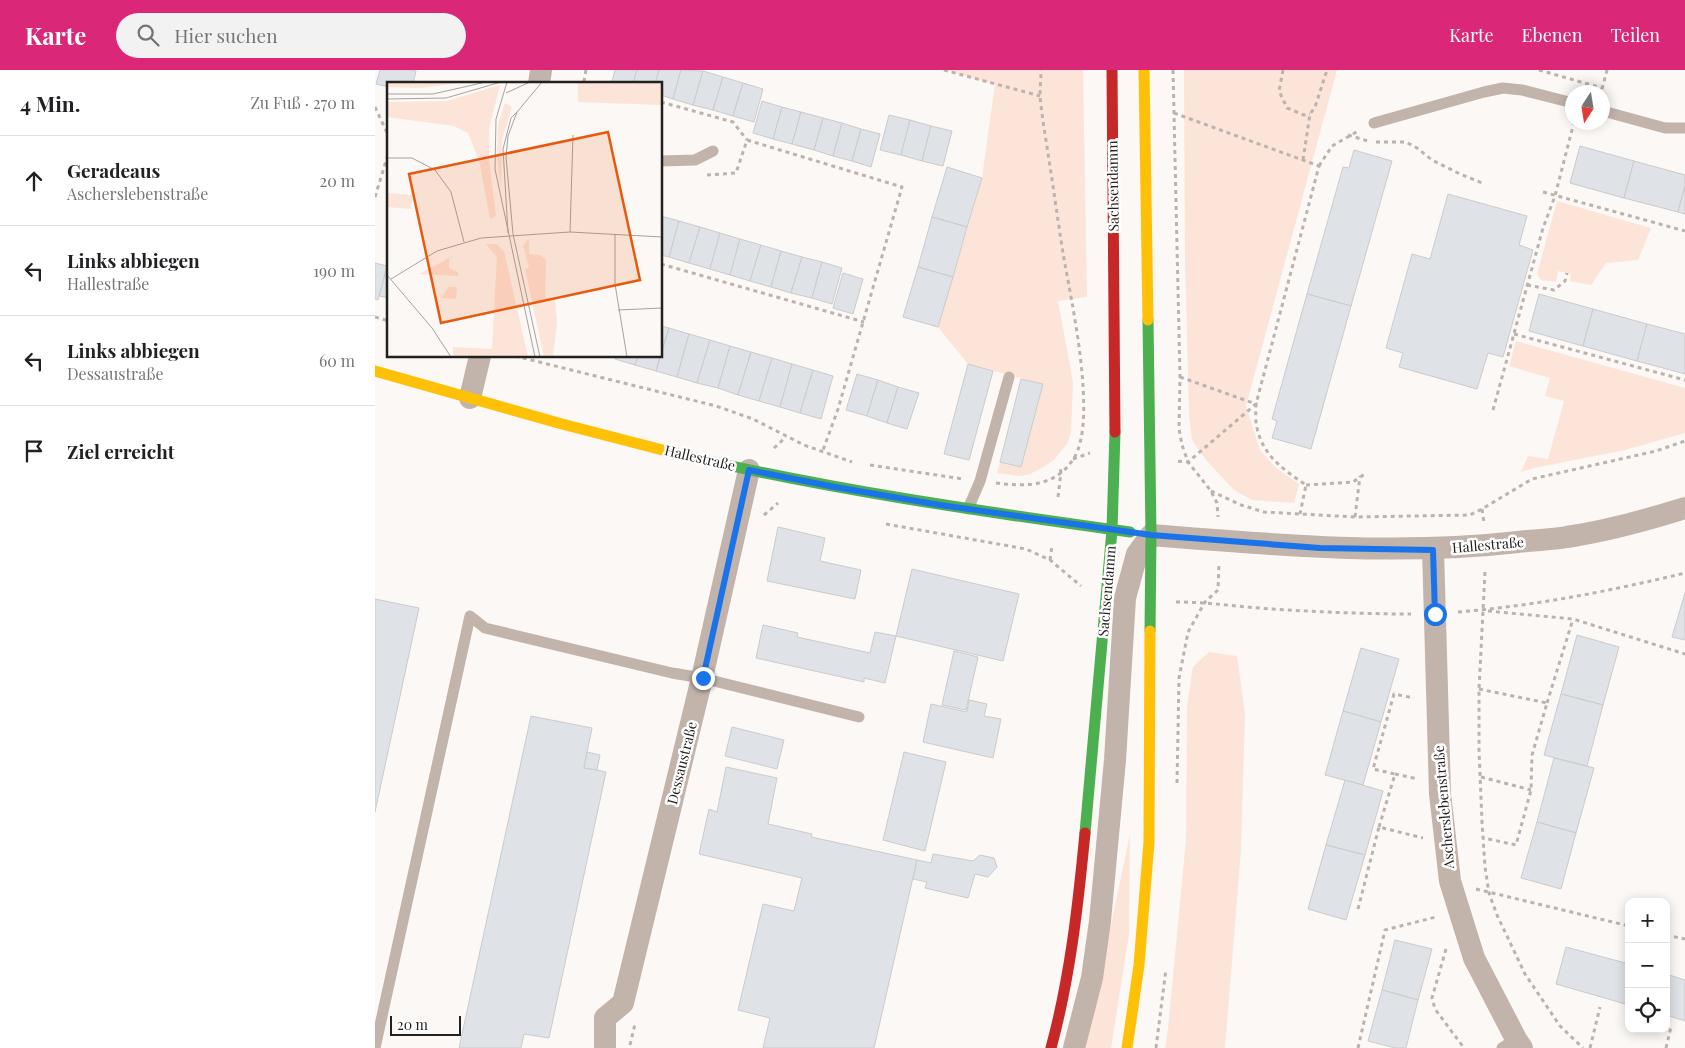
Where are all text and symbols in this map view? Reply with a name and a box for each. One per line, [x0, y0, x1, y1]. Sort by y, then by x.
search box [116, 13, 466, 58]
text: Karte [25, 19, 86, 51]
icon: search [134, 21, 162, 49]
text: Hier suchen [174, 22, 277, 48]
text: Karte [1449, 23, 1494, 47]
text: Ebenen [1522, 23, 1582, 47]
text: Teilen [1610, 23, 1660, 47]
inset map [387, 82, 663, 358]
north arrow [1565, 85, 1610, 130]
text: 4 Min. [20, 89, 80, 117]
text: Zu Fuß · 270 m [250, 92, 355, 113]
street label: Sachsendamm [1102, 140, 1123, 232]
text: Geradeaus [67, 157, 160, 183]
icon: ahead [20, 167, 48, 195]
text: 20 m [320, 170, 355, 191]
text: Ascherslebenstraße [67, 183, 208, 204]
text: Links abbiegen [67, 247, 200, 273]
icon: left [20, 257, 48, 285]
text: 190 m [313, 260, 355, 281]
text: Hallestraße [67, 273, 149, 294]
text: Links abbiegen [67, 337, 200, 363]
icon: left [20, 347, 48, 375]
text: 60 m [319, 350, 355, 371]
text: Dessaustraße [67, 363, 164, 384]
icon: arrive [20, 437, 48, 465]
text: Ziel erreicht [67, 438, 175, 464]
street label: Hallestraße [663, 440, 737, 475]
street label: Hallestraße [1451, 532, 1525, 557]
street label: Sachsendamm [1093, 544, 1120, 637]
route start [1424, 603, 1447, 626]
route end [692, 667, 715, 690]
street label: Dessaustraße [662, 720, 701, 806]
street label: Ascherslebenstraße [1429, 745, 1458, 870]
map controls [1625, 898, 1670, 1033]
button: + [1625, 898, 1670, 943]
button: − [1625, 943, 1670, 988]
button: locate [1625, 988, 1670, 1033]
scale bar [390, 1013, 461, 1036]
text: 20 m [397, 1015, 428, 1034]

